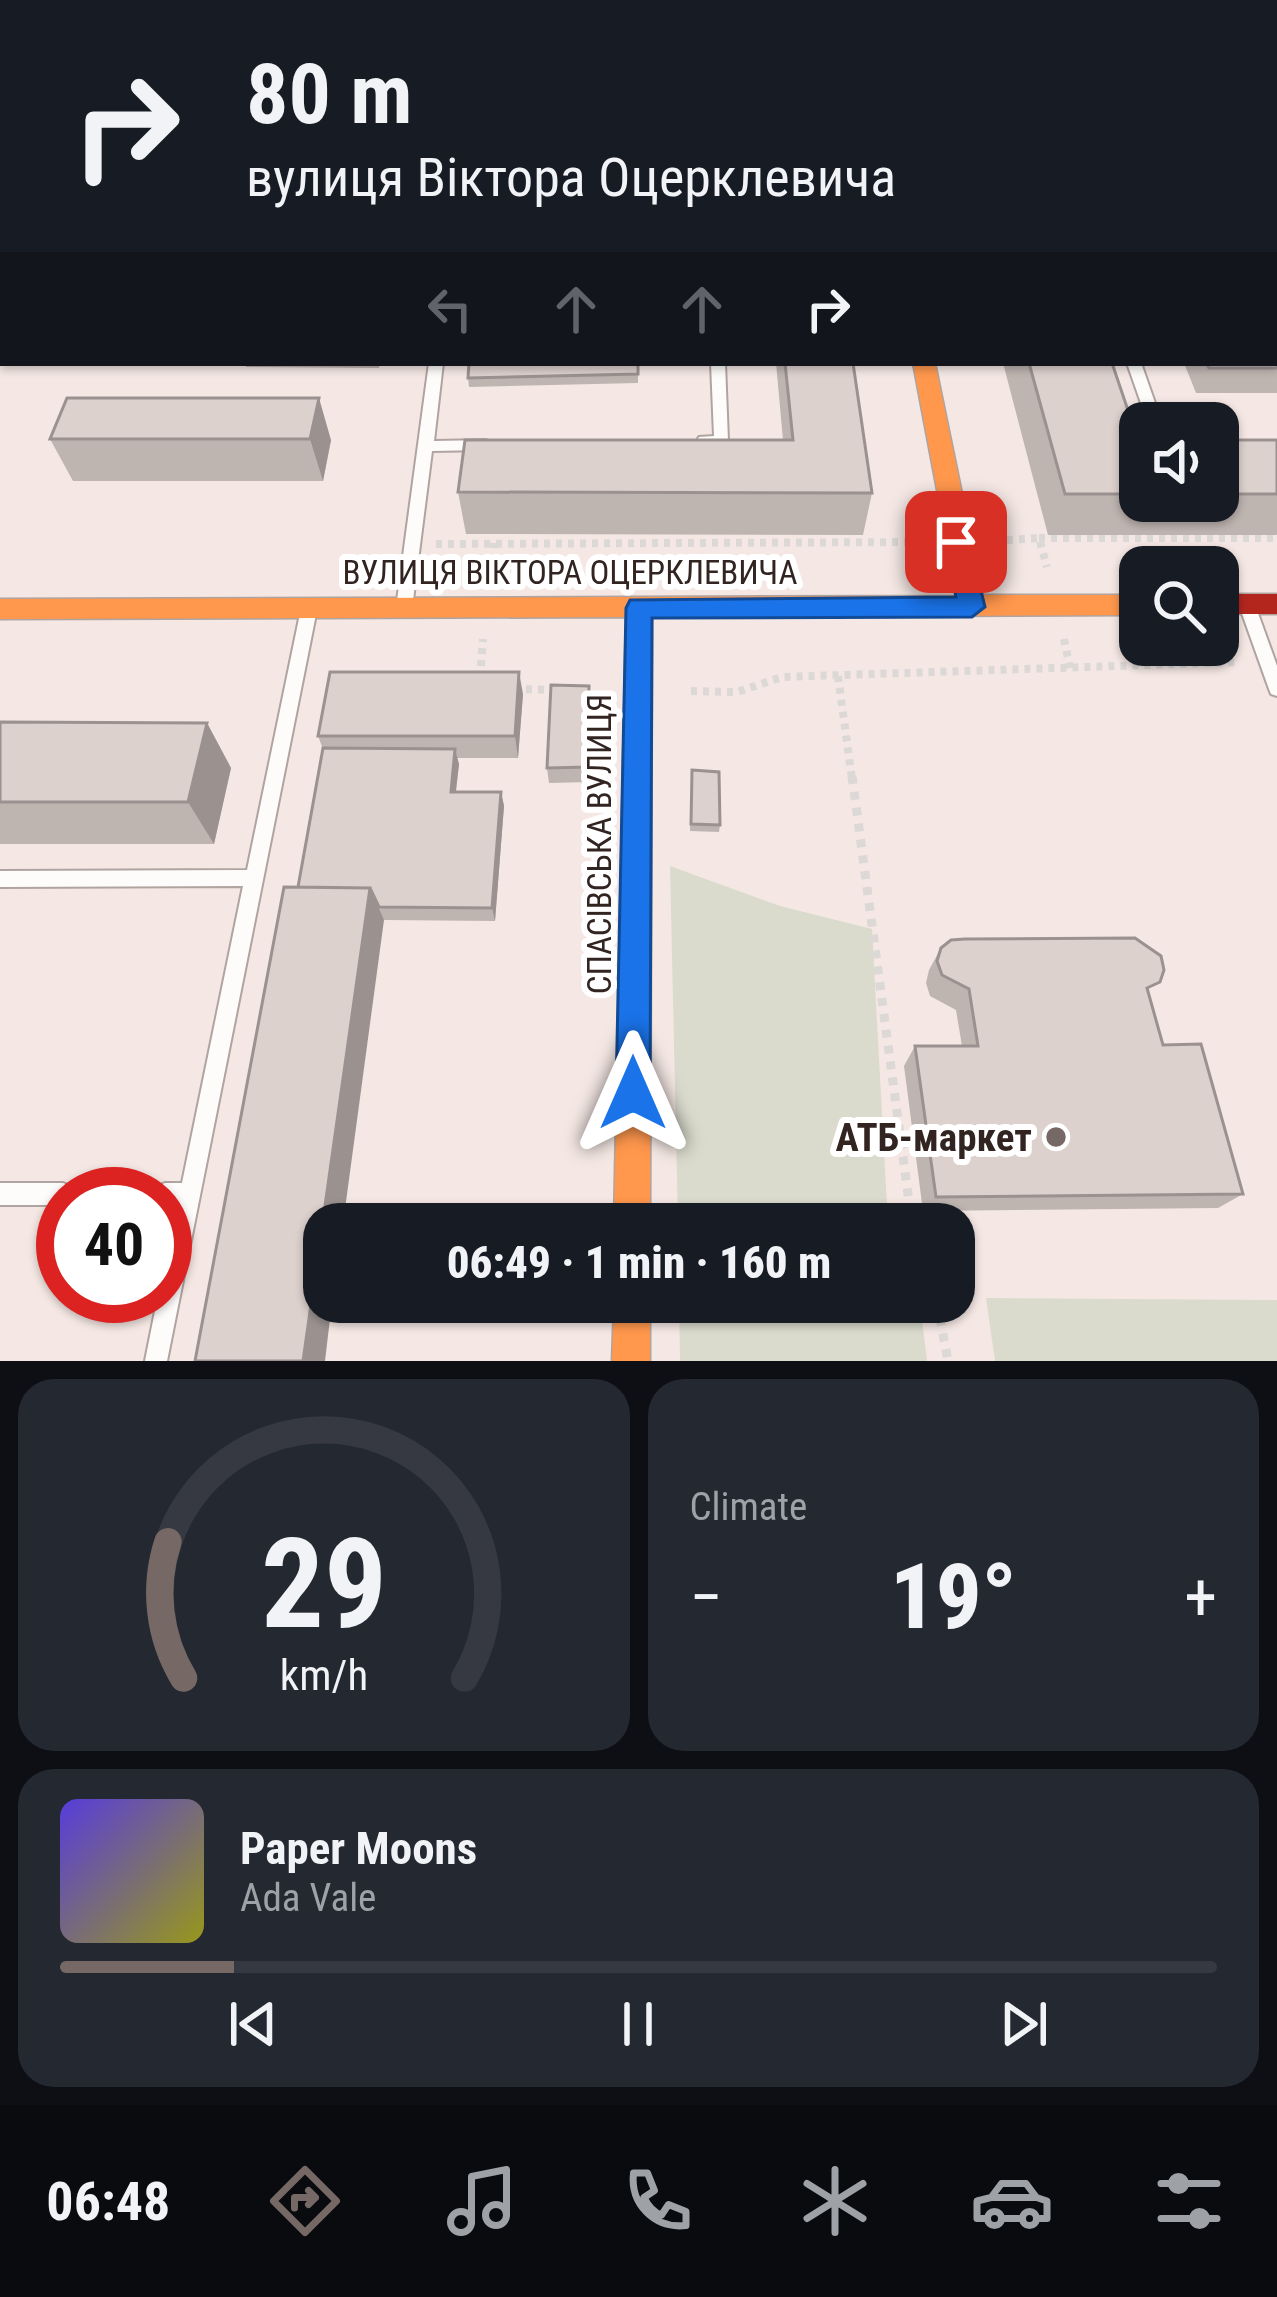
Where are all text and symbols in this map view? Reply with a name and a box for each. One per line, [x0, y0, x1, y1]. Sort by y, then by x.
text: 80 m [246, 45, 413, 144]
icon: right [48, 48, 204, 204]
text: вулиця Віктора Оцерклевича [246, 146, 896, 209]
icon: left [417, 276, 483, 342]
icon: ahead [543, 276, 609, 342]
icon: ahead [669, 276, 735, 342]
icon: right [795, 276, 861, 342]
map controls [1119, 402, 1239, 666]
button: sound [1119, 402, 1239, 522]
pin [905, 491, 1007, 593]
icon: arrive [923, 509, 989, 575]
button: search [1119, 546, 1239, 666]
street label: ВУЛИЦЯ ВІКТОРА ОЦЕРКЛЕВИЧА [342, 553, 798, 592]
street label: СПАСІВСЬКА ВУЛИЦЯ [580, 694, 619, 994]
position arrow [570, 1030, 696, 1156]
place label: АТБ-маркет [835, 1115, 1032, 1161]
marker: АТБ-маркет [1043, 1124, 1069, 1150]
speed limit sign: 40 [36, 1167, 192, 1323]
text: 06:49 · 1 min · 160 m [447, 1236, 831, 1289]
text: Climate [690, 1484, 807, 1530]
text: 29 [261, 1511, 387, 1657]
text: 19° [890, 1545, 1017, 1650]
text: − [690, 1559, 723, 1636]
text: + [1184, 1559, 1217, 1636]
text: km/h [280, 1650, 368, 1700]
text: Paper Moons [240, 1822, 477, 1875]
text: Ada Vale [240, 1875, 376, 1921]
icon: previous [220, 1991, 286, 2057]
icon: pause [605, 1991, 671, 2057]
icon: next [991, 1991, 1057, 2057]
icon: directions [263, 2159, 347, 2243]
icon: music [440, 2159, 524, 2243]
icon: phone [616, 2159, 700, 2243]
icon: climate [793, 2159, 877, 2243]
icon: car [970, 2159, 1054, 2243]
icon: filters [1147, 2159, 1231, 2243]
text: 06:48 [46, 2170, 170, 2233]

